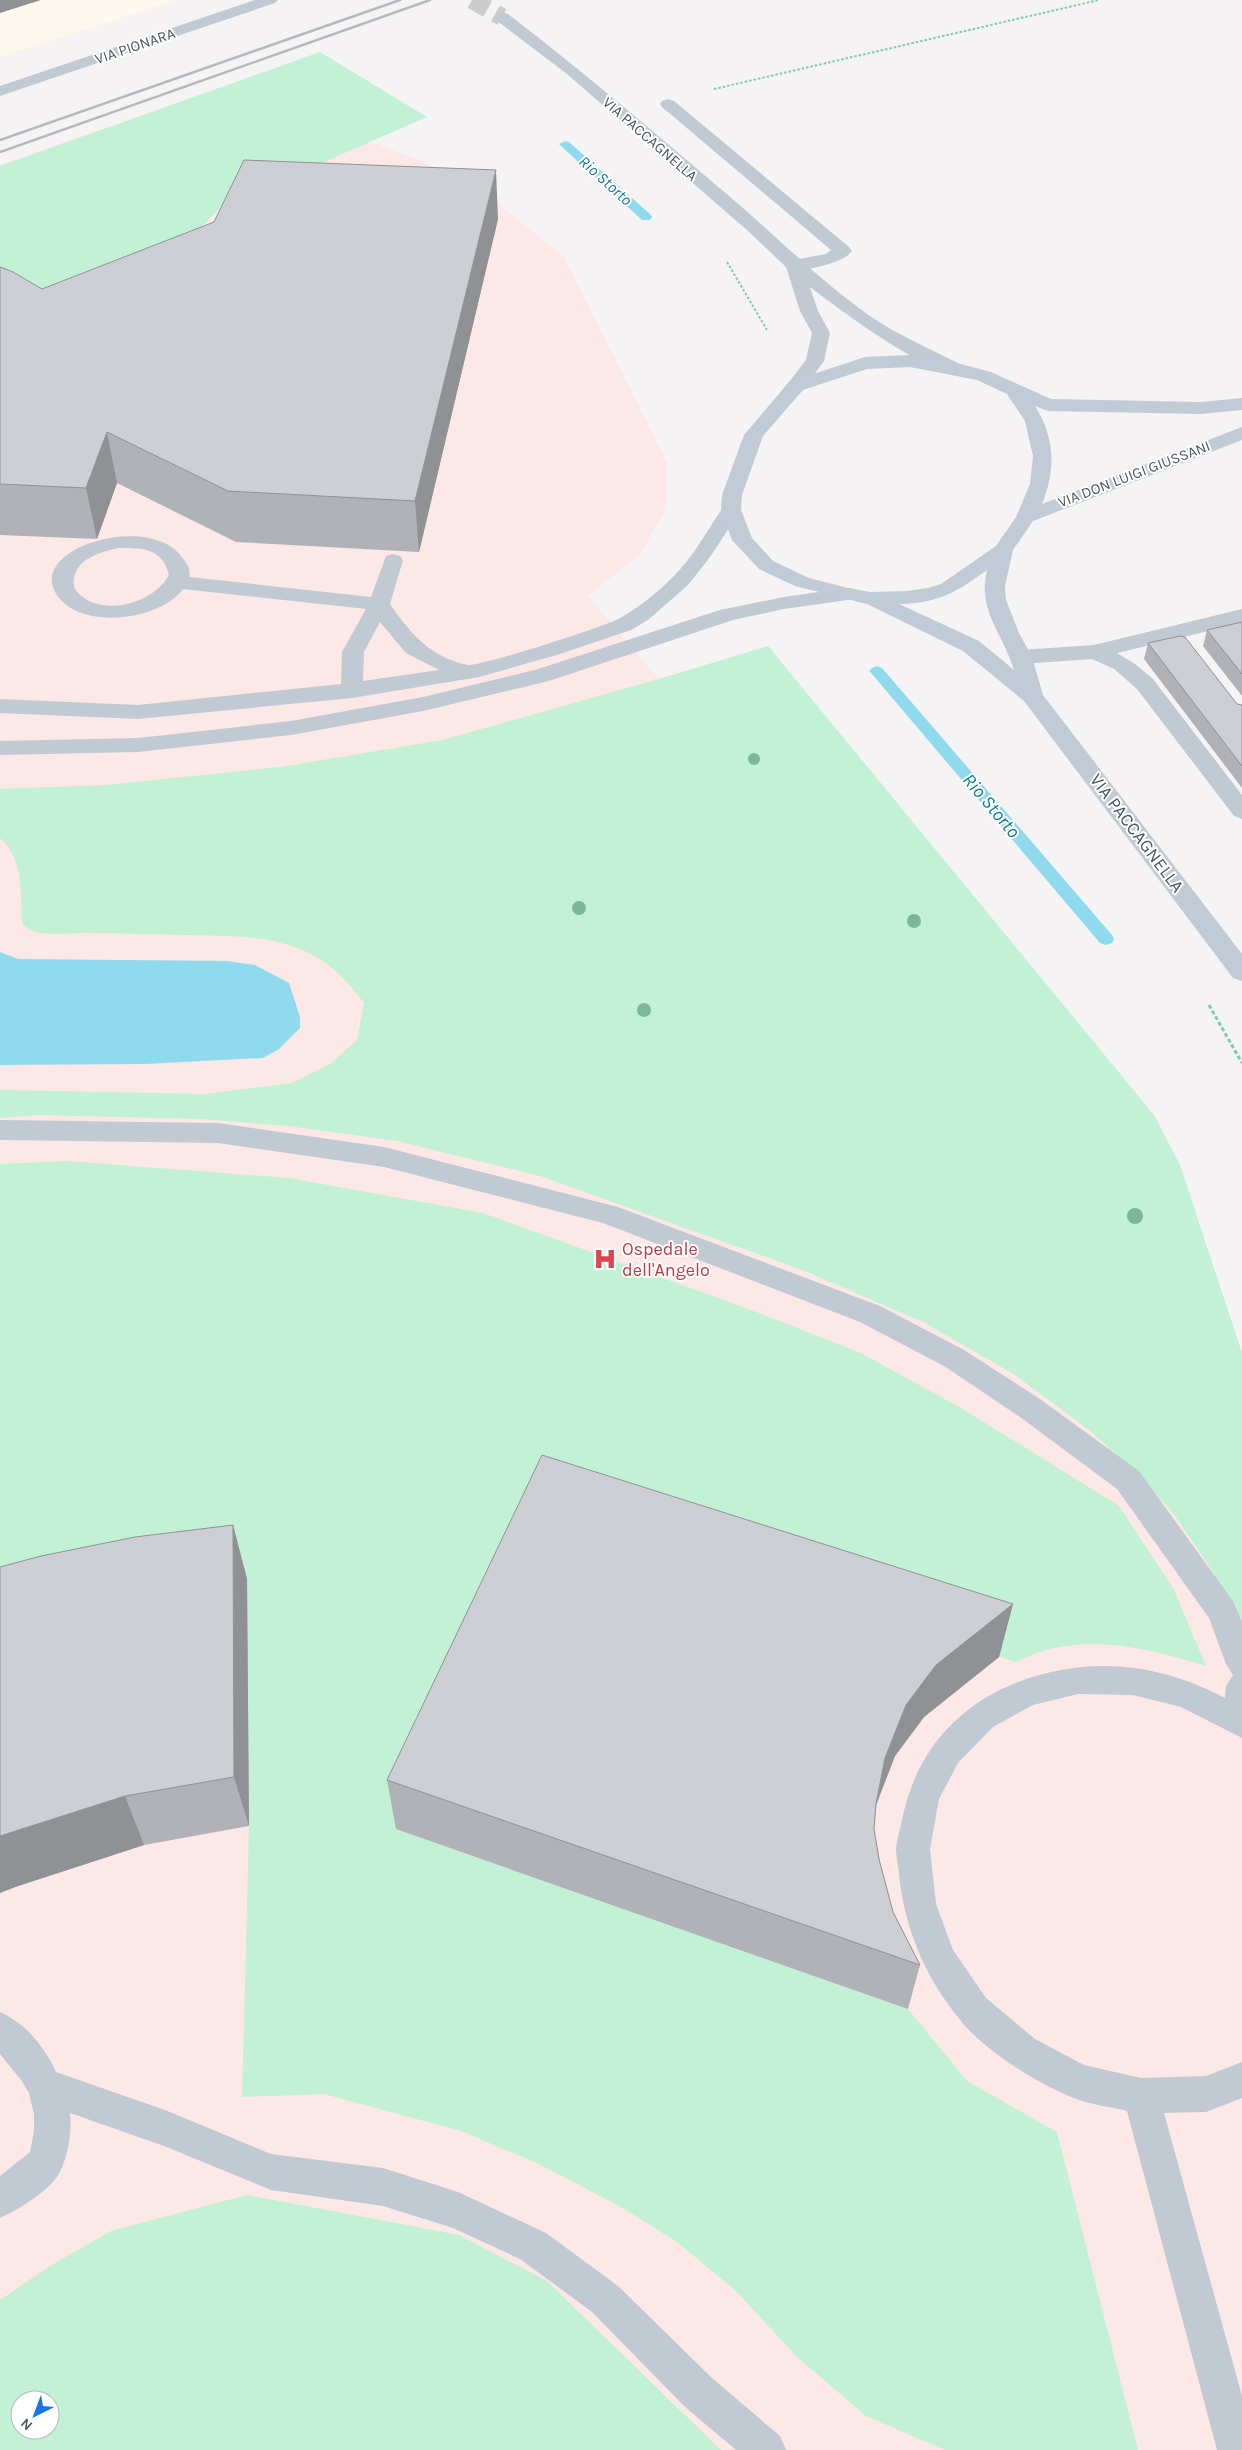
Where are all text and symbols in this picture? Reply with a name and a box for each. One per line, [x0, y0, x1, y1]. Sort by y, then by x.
street label: VIA PIONARA [93, 24, 178, 68]
street label: VIA PACCAGNELLA [599, 93, 701, 185]
water label: Rio Storto [575, 152, 636, 209]
street label: VIA DON LUIGI GIUSSANI [1055, 437, 1213, 511]
water label: Rio Storto [958, 769, 1025, 843]
street label: VIA PACCAGNELLA [1085, 769, 1189, 897]
place label: Ospedale dell'Angelo [622, 1238, 710, 1281]
hospital icon: Ospedale dell'Angelo [592, 1246, 618, 1272]
north arrow [10, 2390, 60, 2440]
text: N [17, 2415, 36, 2434]

